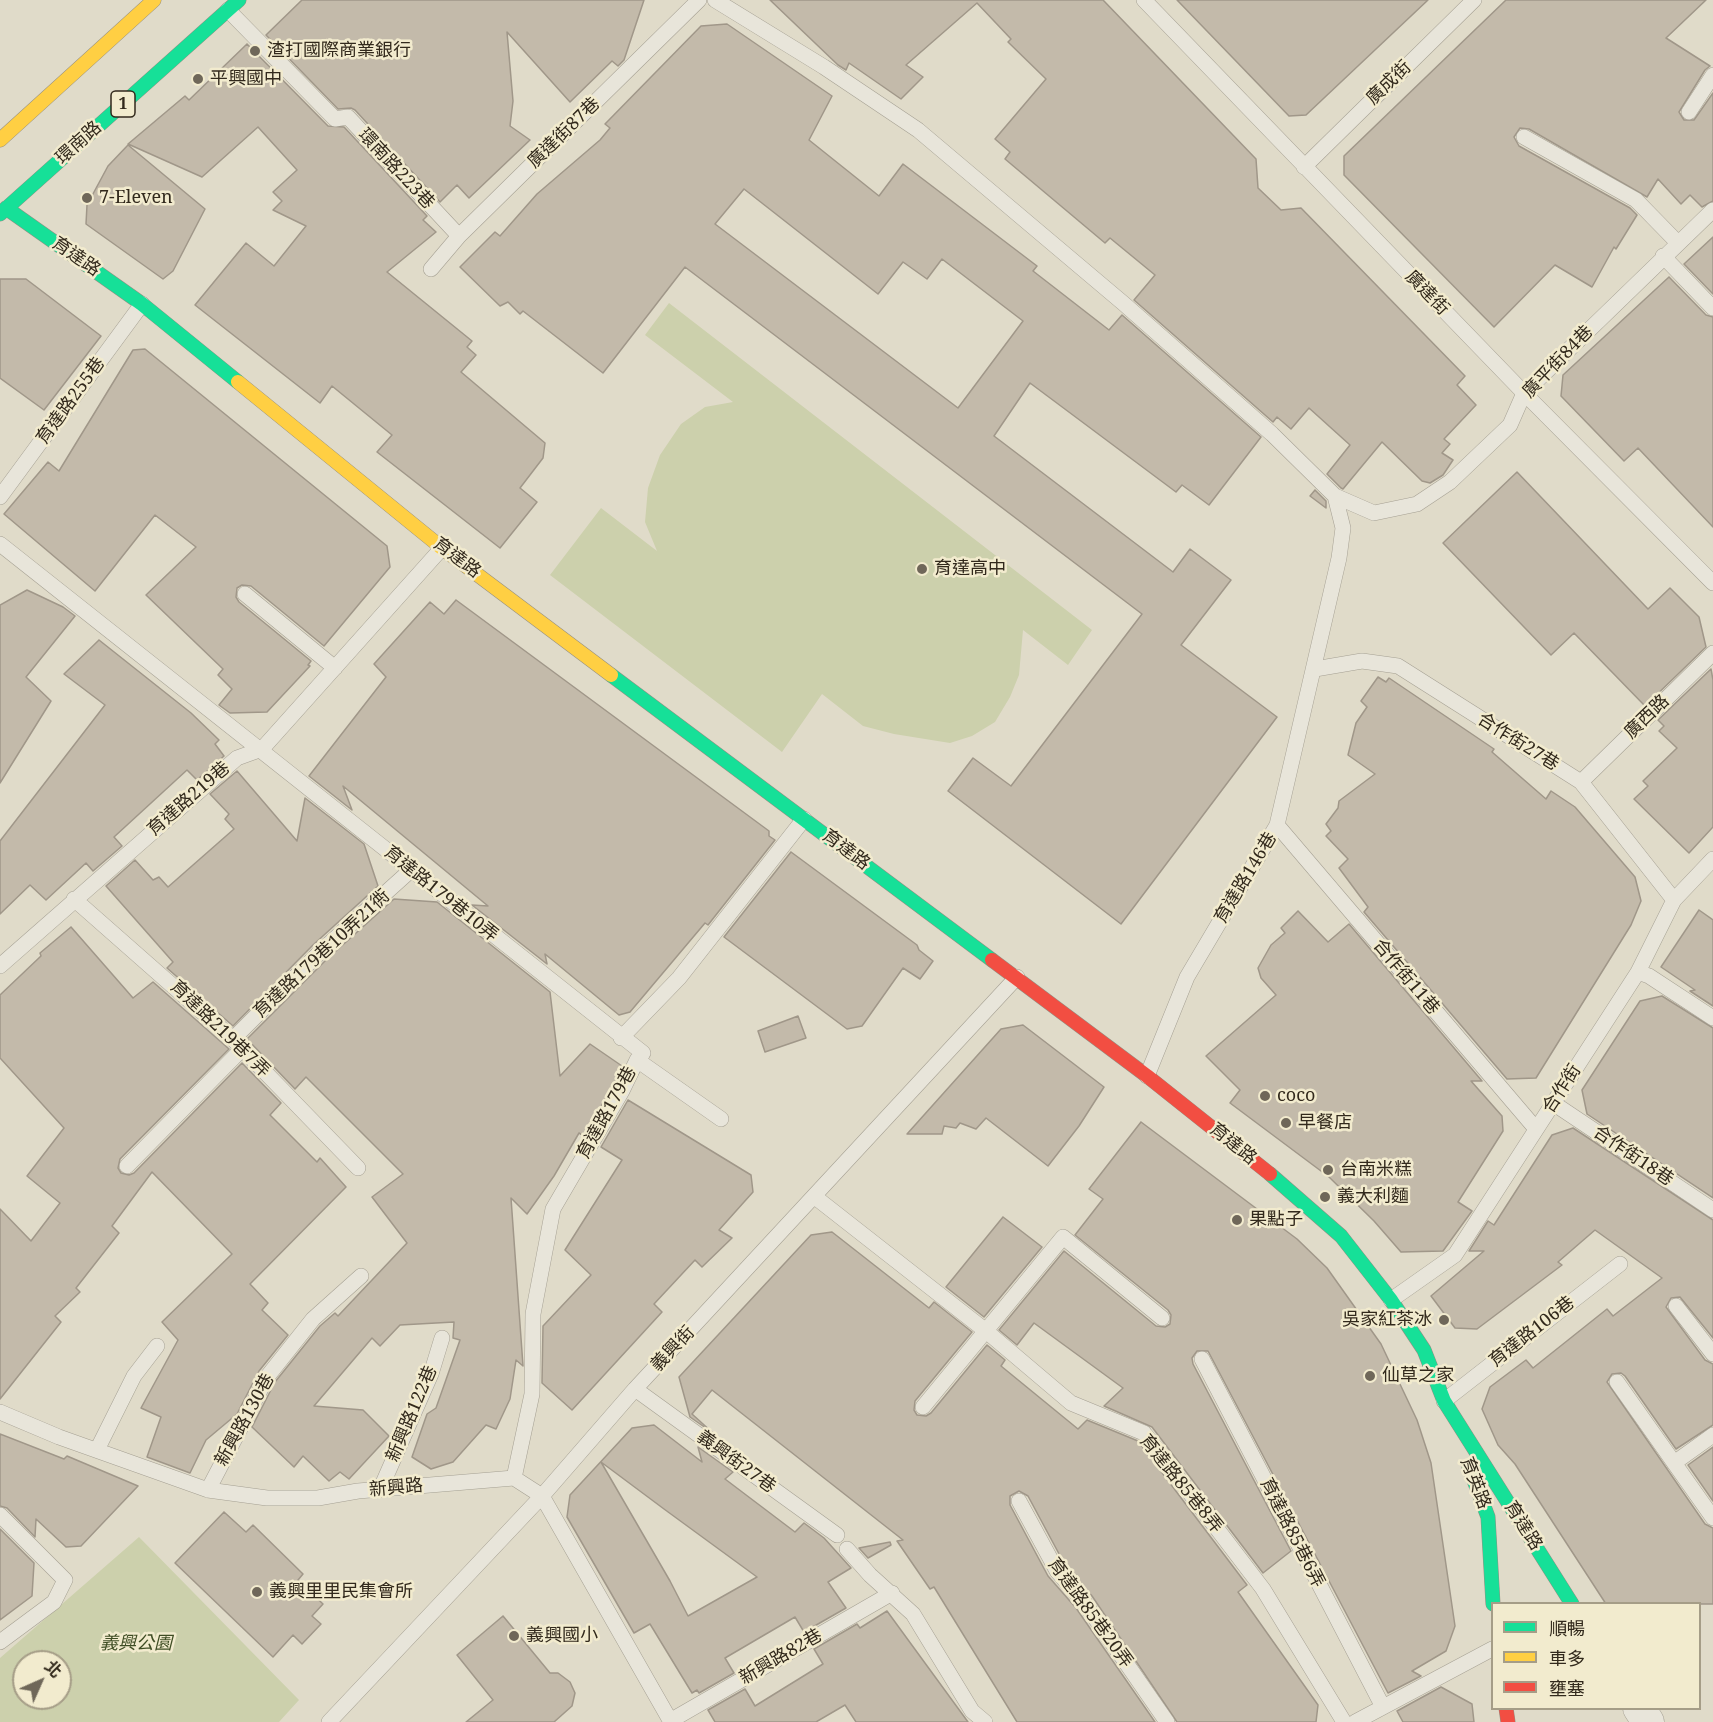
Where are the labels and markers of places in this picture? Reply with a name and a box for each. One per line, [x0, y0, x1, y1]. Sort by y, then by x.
place label: 渣打國際商業銀行 [267, 40, 411, 62]
marker: 渣打國際商業銀行 [248, 44, 262, 58]
place label: 平興國中 [210, 68, 282, 90]
marker: 平興國中 [191, 72, 205, 86]
place label: 7-Eleven [99, 187, 173, 209]
marker: 7-Eleven [80, 191, 94, 205]
place label: 育達高中 [934, 558, 1006, 580]
marker: 育達高中 [915, 562, 929, 576]
place label: coco [1277, 1085, 1315, 1107]
marker: coco [1258, 1089, 1272, 1103]
place label: 早餐店 [1298, 1112, 1352, 1134]
marker: 早餐店 [1279, 1116, 1293, 1130]
place label: 台南米糕 [1340, 1159, 1412, 1181]
marker: 台南米糕 [1321, 1163, 1335, 1177]
place label: 義大利麵 [1337, 1186, 1409, 1208]
marker: 義大利麵 [1318, 1190, 1332, 1204]
place label: 果點子 [1249, 1209, 1303, 1231]
marker: 果點子 [1230, 1213, 1244, 1227]
place label: 吳家紅茶冰 [1342, 1309, 1432, 1331]
marker: 吳家紅茶冰 [1437, 1313, 1451, 1327]
place label: 仙草之家 [1382, 1365, 1454, 1387]
marker: 仙草之家 [1363, 1369, 1377, 1383]
place label: 義興里里民集會所 [269, 1581, 413, 1603]
marker: 義興里里民集會所 [250, 1585, 264, 1599]
place label: 義興國小 [526, 1625, 598, 1647]
marker: 義興國小 [507, 1629, 521, 1643]

